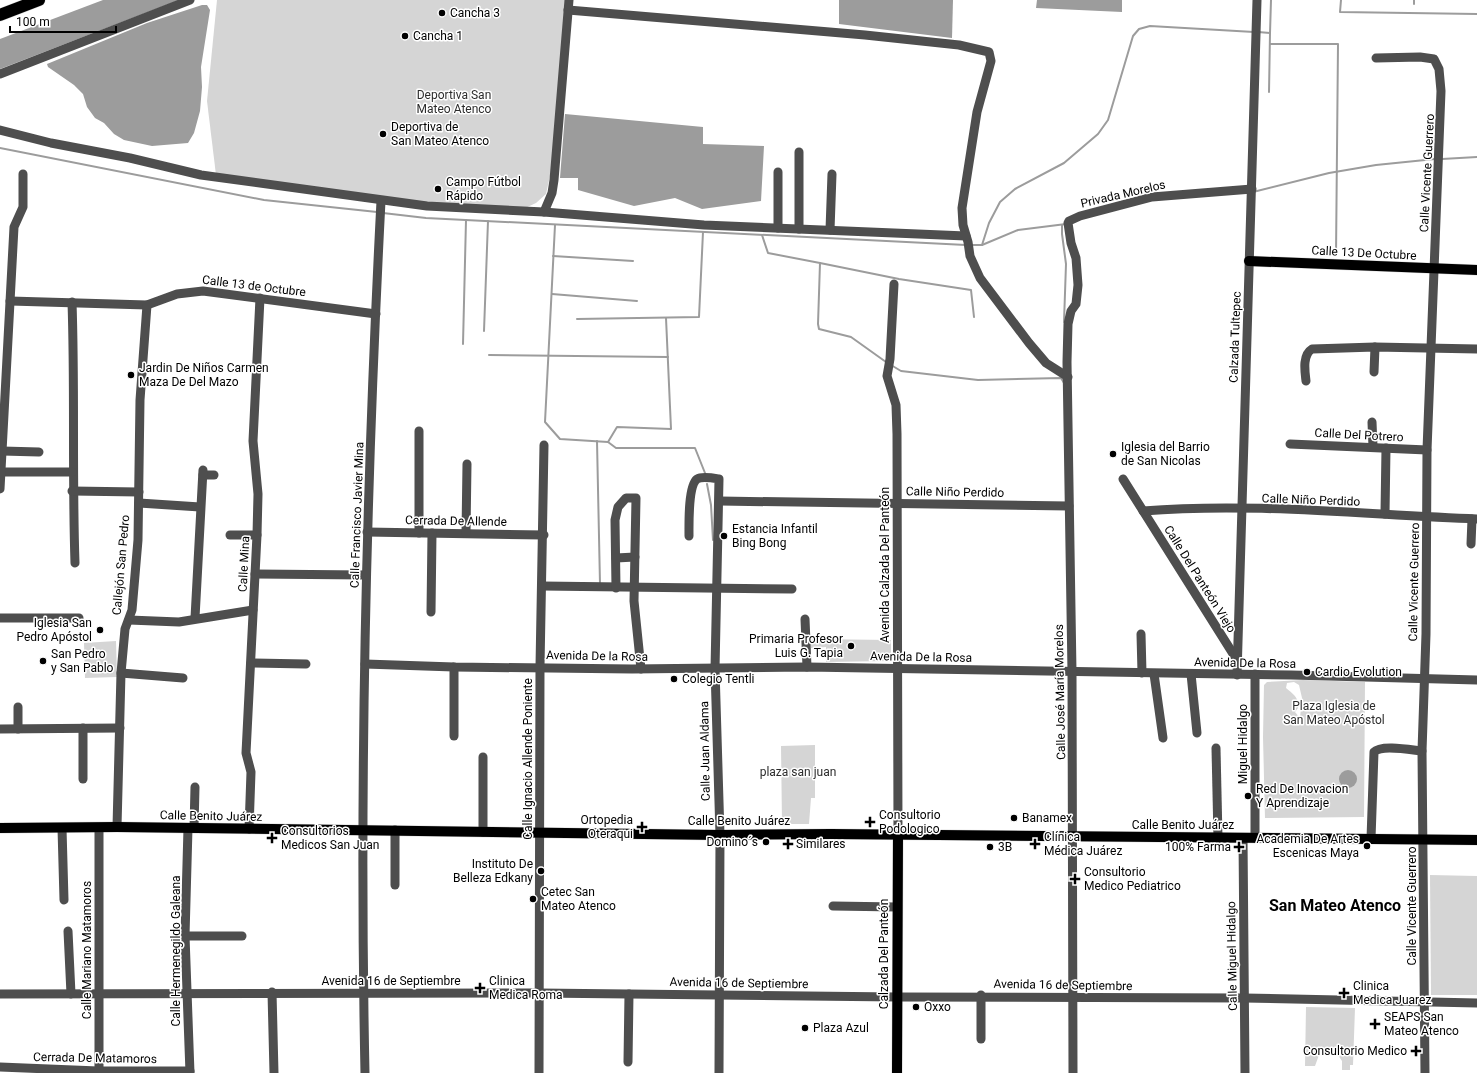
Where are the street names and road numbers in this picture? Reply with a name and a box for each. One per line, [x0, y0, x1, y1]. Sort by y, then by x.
street label: Calle Vicente Guerrero [1417, 113, 1437, 233]
street label: Privada Morelos [1079, 177, 1167, 211]
street label: Calle 13 De Octubre [1311, 243, 1417, 263]
street label: Calle 13 de Octubre [201, 273, 307, 299]
street label: Calzada Tultepec [1226, 291, 1244, 383]
street label: Calle Del Potrero [1314, 426, 1404, 444]
street label: Calle Francisco Javier Mina [347, 442, 367, 588]
street label: Calle Niño Perdido [906, 484, 1005, 500]
street label: Avenida Calzada Del Panteón [878, 487, 892, 643]
street label: Calle Niño Perdido [1262, 491, 1361, 509]
street label: Cerrada De Allende [405, 513, 507, 529]
street label: Callejón San Pedro [110, 514, 132, 616]
street label: Calle Vicente Guerrero [1406, 522, 1422, 642]
street label: Calle Del Panteón Viejo [1161, 523, 1239, 635]
street label: Calle Mina [236, 536, 252, 592]
street label: Calle José María Morelos [1052, 624, 1068, 760]
street label: Avenida De la Rosa [546, 648, 648, 664]
street label: Avenida De la Rosa [870, 649, 972, 665]
street label: Avenida De la Rosa [1194, 655, 1296, 671]
street label: Calle Ignacio Allende Poniente [521, 678, 535, 840]
street label: Calle Juan Aldama [697, 701, 713, 801]
street label: Miguel Hidalgo [1236, 704, 1250, 784]
street label: Calle Benito Juárez [160, 808, 262, 824]
street label: Calle Benito Juárez [688, 814, 790, 828]
street label: Calle Benito Juárez [1132, 818, 1234, 832]
street label: Calle Vicente Guerrero [1405, 846, 1419, 965]
street label: Calle Hermenegildo Galeana [169, 875, 183, 1027]
street label: Calle Mariano Matamoros [80, 881, 94, 1019]
street label: Calzada Del Panteón [877, 899, 891, 1009]
street label: Calle Miguel Hidalgo [1224, 901, 1240, 1011]
street label: Avenida 16 de Septiembre [321, 974, 461, 988]
street label: Avenida 16 de Septiembre [669, 975, 809, 991]
street label: Avenida 16 de Septiembre [993, 977, 1133, 993]
street label: Cerrada De Matamoros [33, 1050, 157, 1066]

